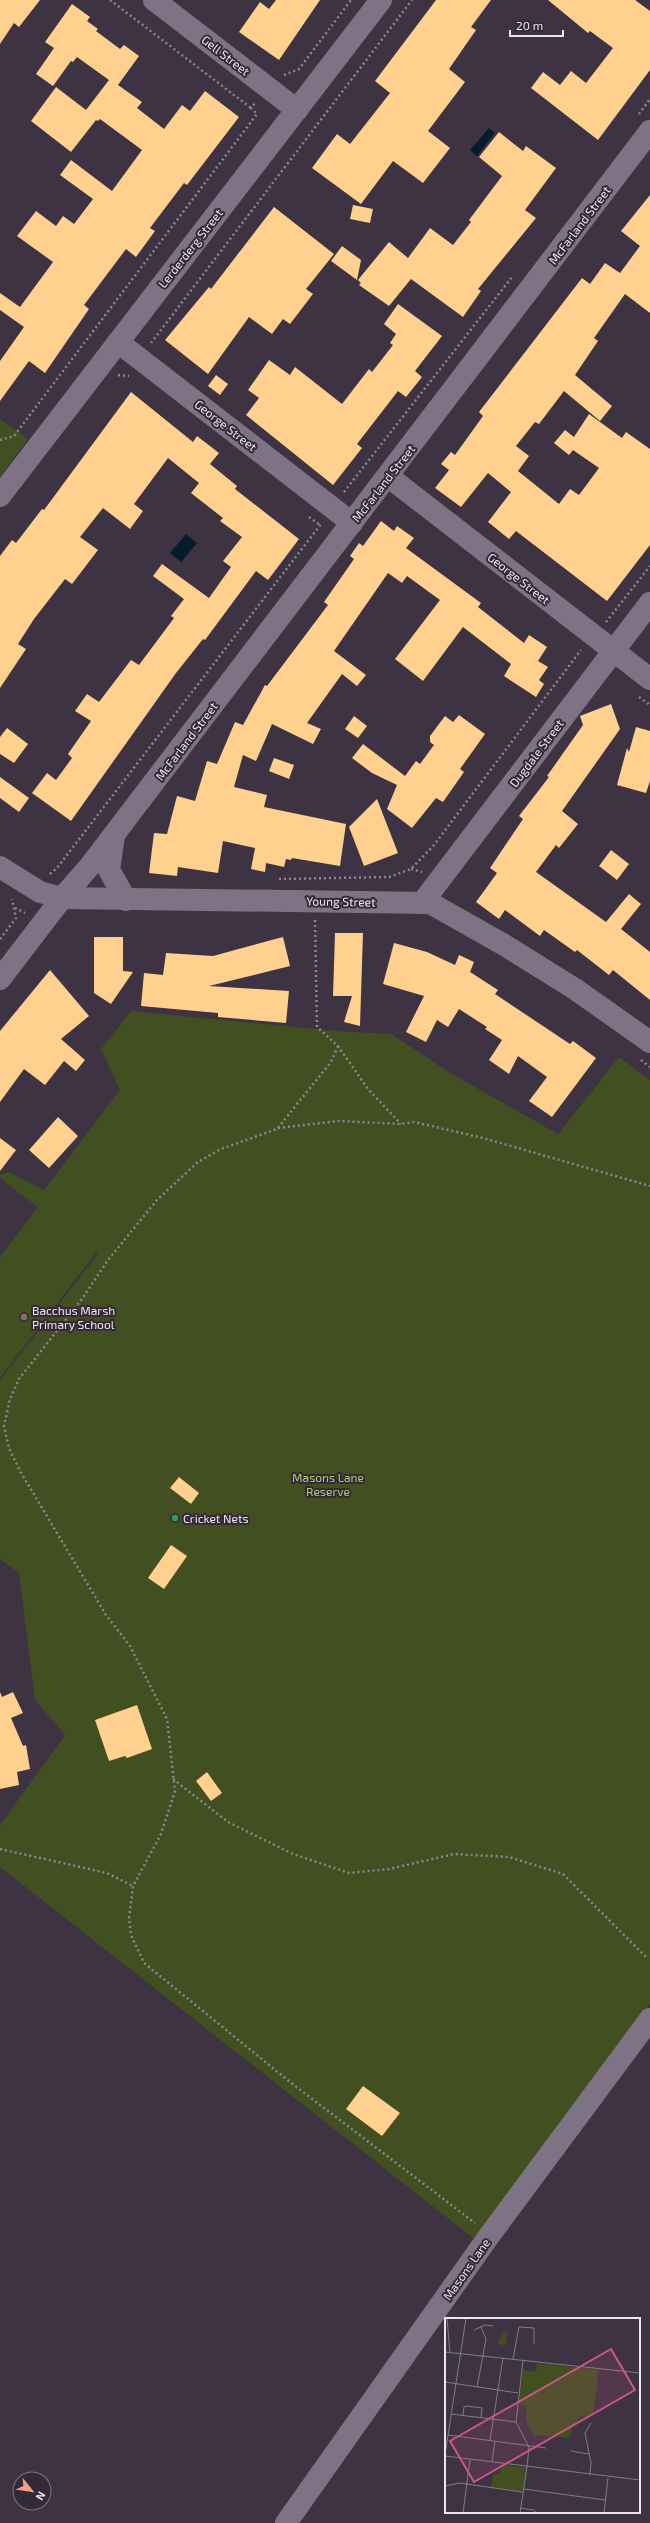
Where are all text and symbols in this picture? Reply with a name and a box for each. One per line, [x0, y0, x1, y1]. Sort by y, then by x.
scale bar [510, 12, 563, 38]
text: 20 m [516, 18, 543, 32]
street label: Gell Street [199, 32, 253, 78]
street label: McFarland Street [545, 183, 613, 267]
street label: Lerderderg Street [155, 205, 225, 290]
street label: George Street [192, 396, 260, 454]
street label: McFarland Street [349, 441, 418, 524]
street label: George Street [485, 549, 553, 607]
street label: McFarland Street [152, 699, 220, 783]
street label: Dugdale Street [506, 716, 566, 790]
street label: Young Street [306, 893, 376, 909]
place label: Bacchus Marsh Primary School [32, 1303, 115, 1331]
marker: Bacchus Marsh Primary School [19, 1312, 29, 1322]
park label: Masons Lane Reserve [292, 1470, 364, 1498]
place label: Cricket Nets [183, 1511, 249, 1525]
marker: Cricket Nets [170, 1513, 180, 1523]
street label: Masons Lane [440, 2236, 492, 2302]
inset map [445, 2318, 640, 2513]
north arrow [12, 2471, 52, 2511]
text: N [33, 2490, 49, 2503]

